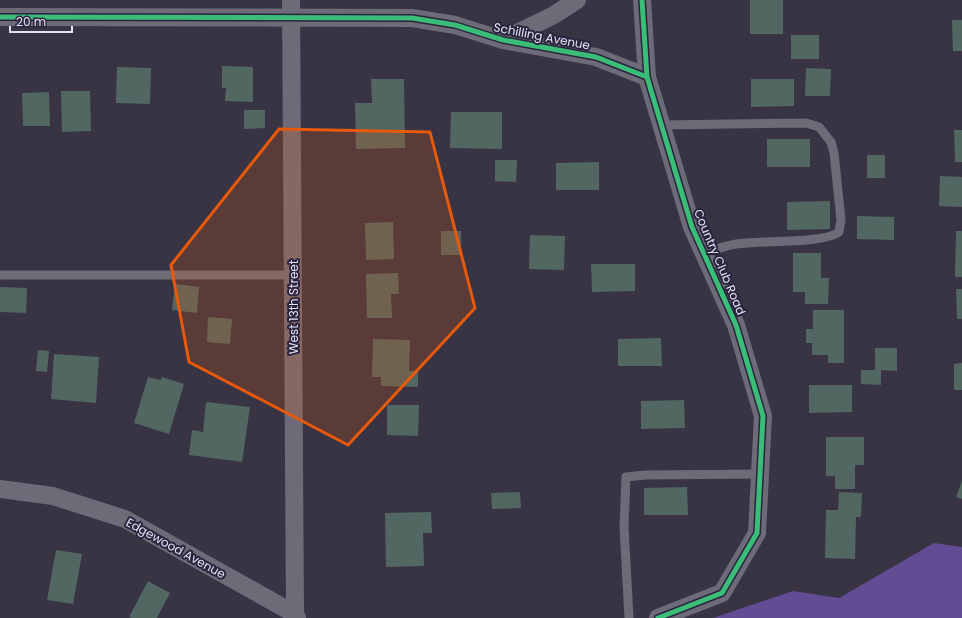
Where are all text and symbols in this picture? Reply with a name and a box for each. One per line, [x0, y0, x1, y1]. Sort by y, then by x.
scale bar [10, 8, 72, 34]
text: 20 m [16, 13, 46, 30]
street label: Schilling Avenue [492, 18, 592, 54]
street label: Country Club Road [690, 206, 750, 318]
street label: West 13th Street [285, 260, 302, 354]
street label: Edgewood Avenue [123, 514, 229, 582]

